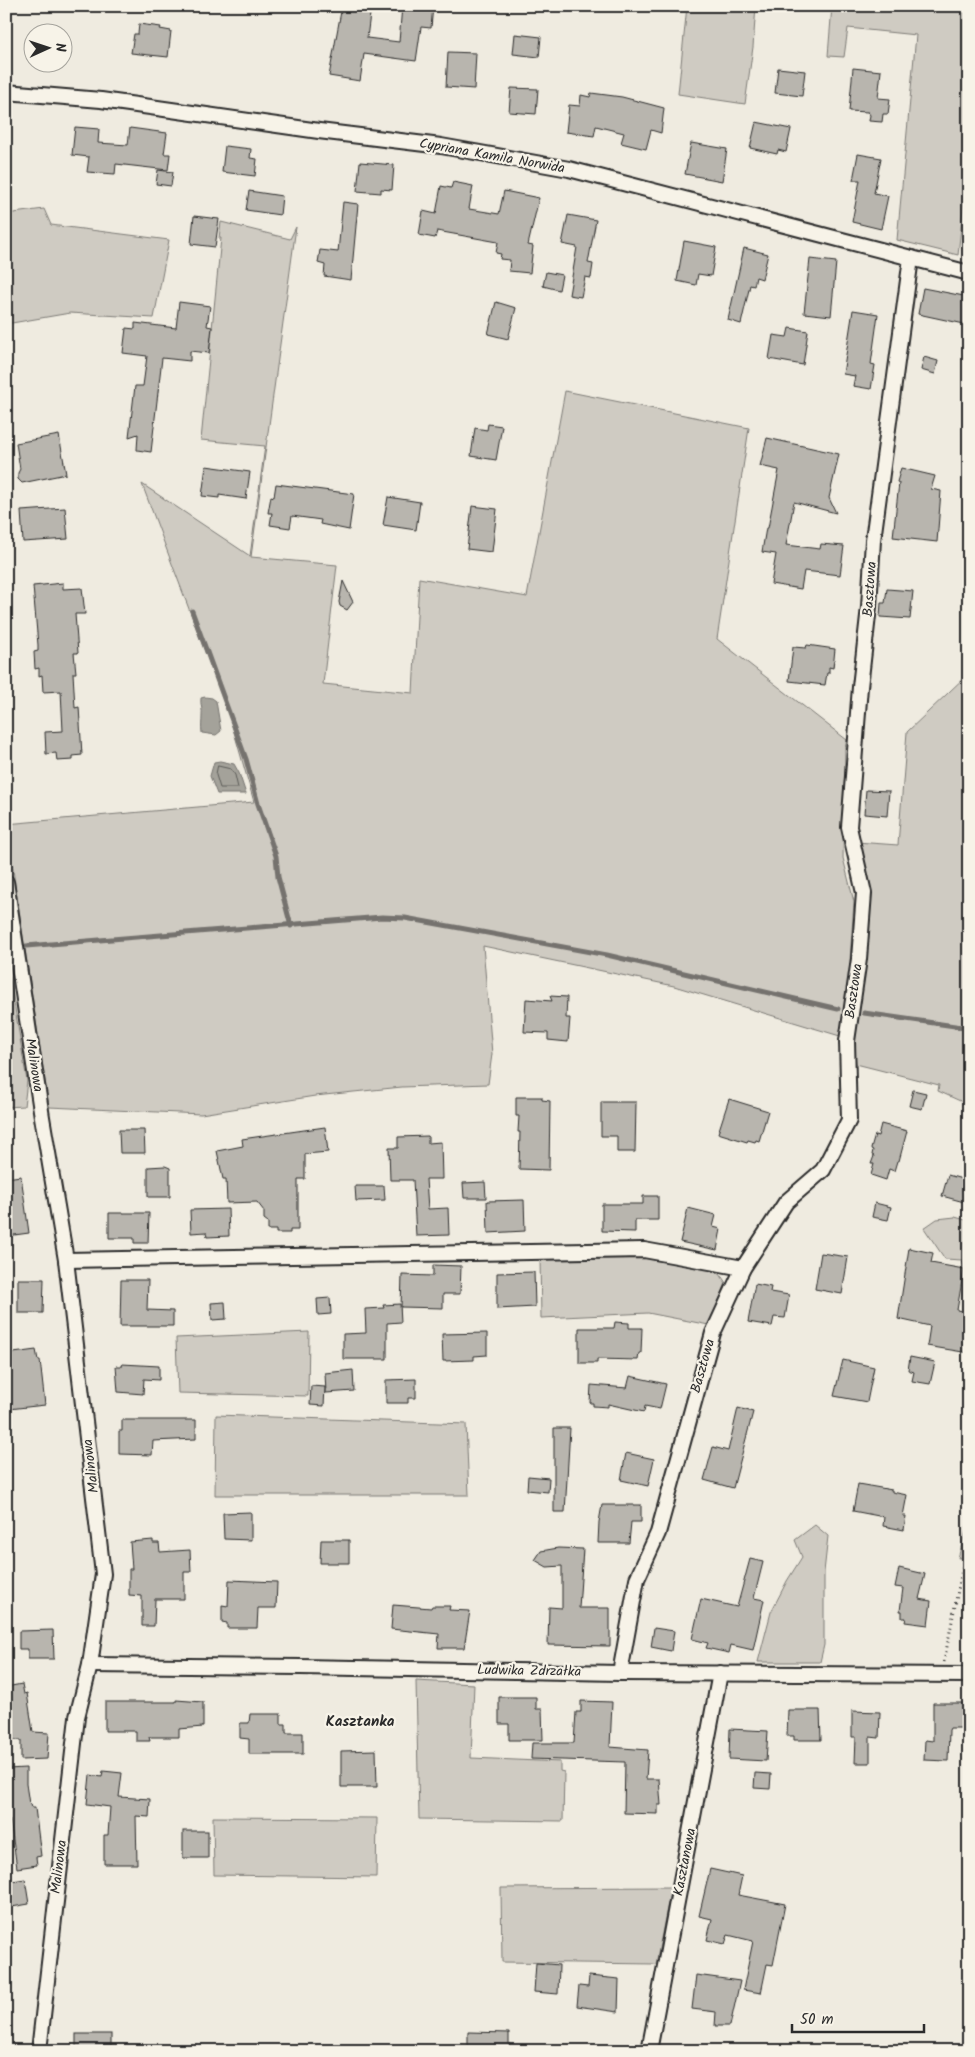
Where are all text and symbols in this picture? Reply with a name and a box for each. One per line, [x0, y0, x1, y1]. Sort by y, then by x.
north arrow [22, 22, 72, 72]
text: N [49, 42, 71, 53]
street label: Cypriana Kamila Norwida [417, 132, 567, 180]
street label: Basztowa [857, 561, 883, 617]
street label: Basztowa [839, 962, 869, 1020]
street label: Malinowa [19, 1037, 49, 1093]
street label: Basztowa [685, 1336, 721, 1396]
street label: Malinowa [77, 1438, 105, 1494]
street label: Ludwika Zdrzałka [477, 1659, 581, 1683]
district label: Kasztanka [326, 1710, 395, 1734]
street label: Kasztanowa [668, 1826, 702, 1898]
street label: Malinowa [45, 1839, 73, 1895]
scale bar [792, 2002, 925, 2034]
text: 50 m [800, 2008, 834, 2032]

